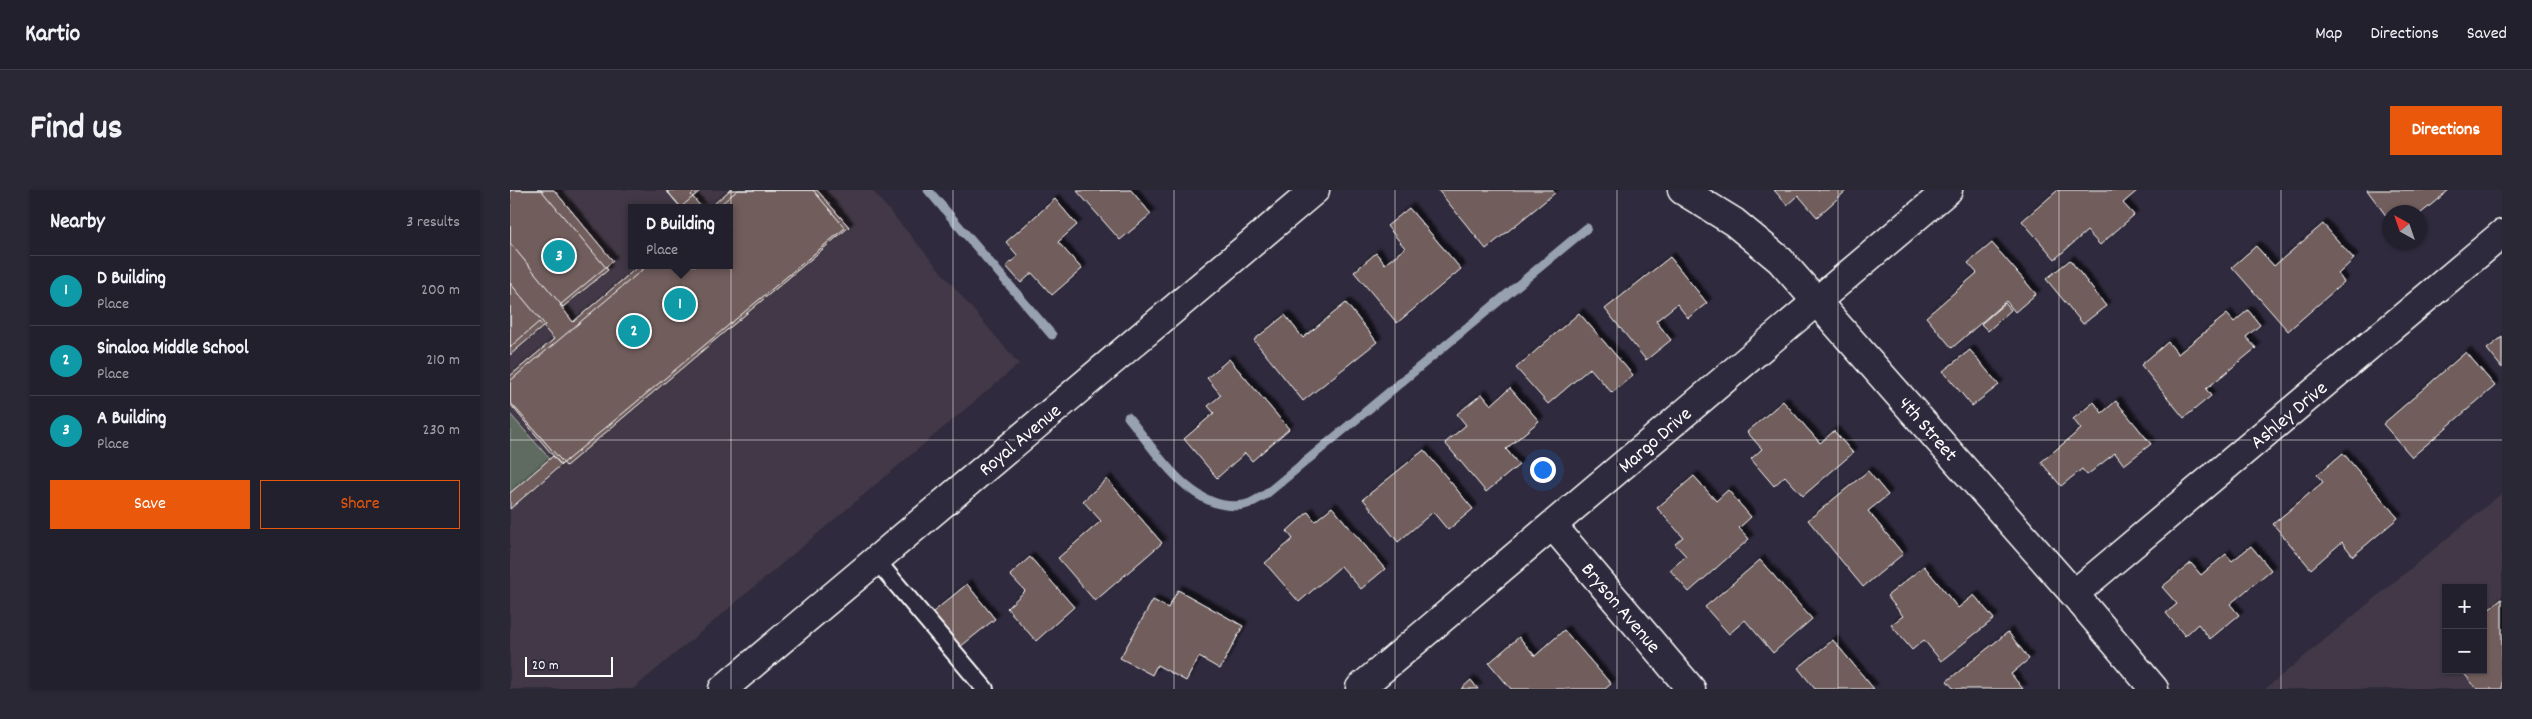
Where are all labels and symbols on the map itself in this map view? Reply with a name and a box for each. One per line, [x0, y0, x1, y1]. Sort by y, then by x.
north arrow [2382, 205, 2427, 250]
pin: 3 [543, 237, 575, 275]
pin: 1 [664, 285, 696, 323]
pin: 2 [618, 312, 650, 350]
street label: Ashley Drive [2245, 375, 2335, 457]
street label: 4th Street [1891, 391, 1963, 469]
street label: Royal Avenue [974, 398, 1068, 484]
street label: Margo Drive [1613, 401, 1699, 481]
your location [1530, 457, 1556, 483]
street label: Bryson Avenue [1573, 557, 1666, 661]
scale bar [525, 654, 612, 677]

